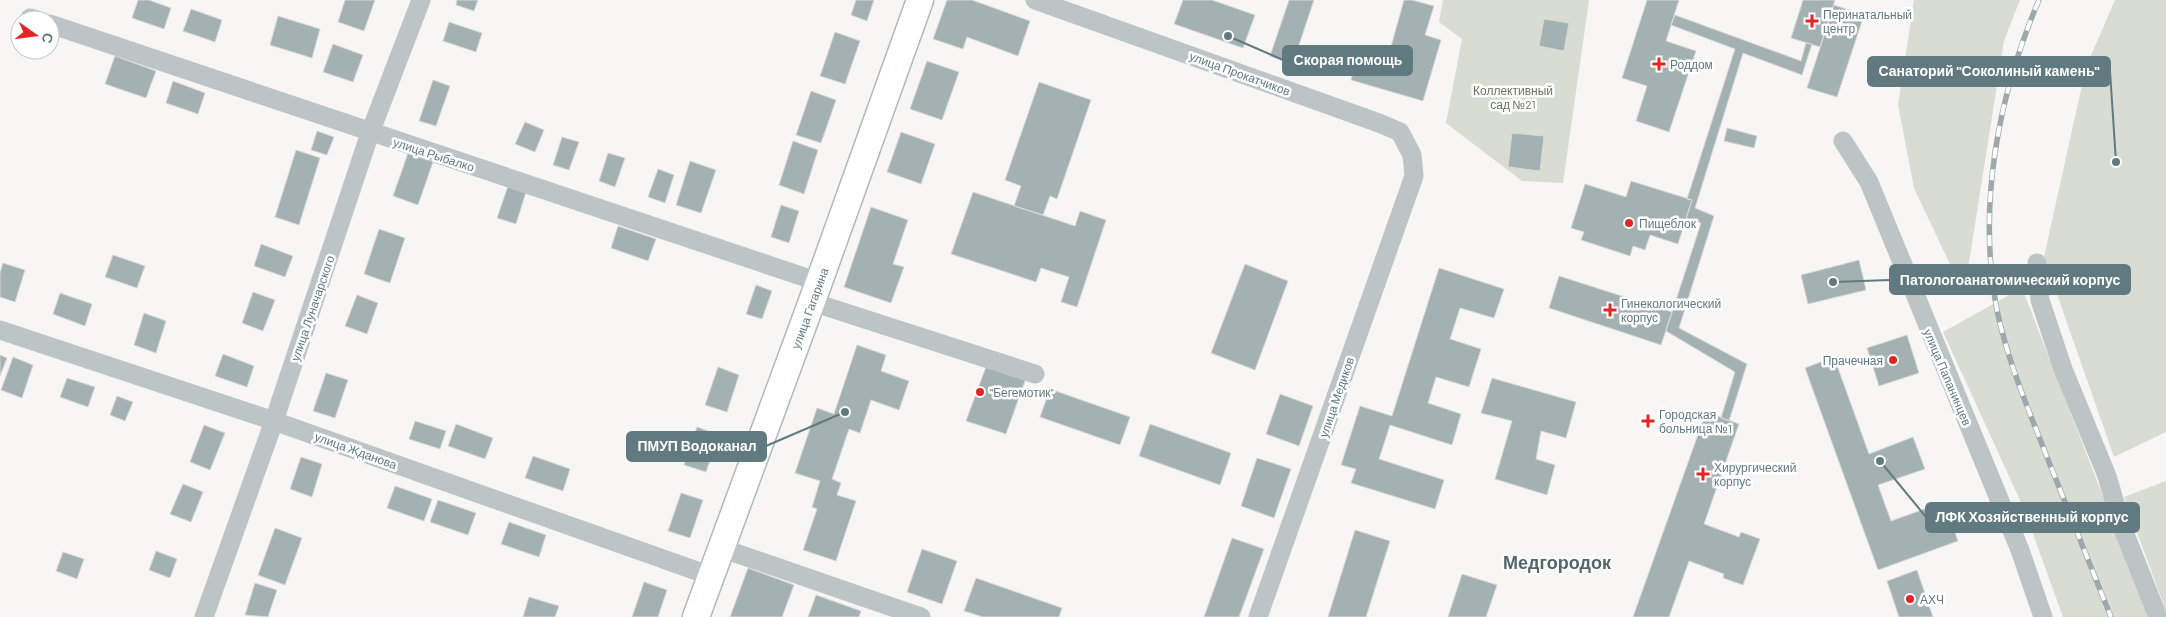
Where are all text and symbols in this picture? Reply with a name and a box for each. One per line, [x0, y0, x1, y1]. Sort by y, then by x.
place label: Перинатальный центр [1823, 7, 1912, 36]
north arrow [10, 10, 60, 60]
marker: Перинатальный центр [1805, 14, 1819, 28]
text: С [39, 31, 58, 45]
callout: Скорая помощь [1283, 46, 1412, 75]
street label: улица Прокатчиков [1187, 48, 1292, 99]
text: Скорая помощь [1294, 51, 1403, 68]
marker: Роддом [1652, 57, 1666, 71]
place label: Роддом [1670, 57, 1713, 72]
callout: Санаторий "Соколиный камень" [1868, 57, 2110, 86]
text: Санаторий "Соколиный камень" [1878, 62, 2100, 79]
park label: Коллективный сад №21 [1473, 83, 1553, 112]
street label: улица Рыбалко [391, 134, 477, 175]
place label: Пищеблок [1639, 216, 1697, 231]
marker: Пищеблок [1623, 217, 1635, 229]
street label: улица Луначарского [287, 253, 338, 363]
street label: улица Гагарина [788, 265, 831, 351]
callout: Патологоанатомический корпус [1890, 265, 2130, 294]
text: Патологоанатомический корпус [1900, 271, 2120, 288]
place label: Гинекологический корпус [1621, 296, 1721, 325]
marker: Гинекологический корпус [1603, 303, 1617, 317]
street label: улица Папанинцев [1920, 327, 1975, 428]
place label: Прачечная [1823, 353, 1883, 368]
marker: Прачечная [1887, 354, 1899, 366]
street label: улица Медиков [1316, 355, 1357, 439]
place label: "Бегемотик" [990, 385, 1054, 399]
marker: "Бегемотик" [974, 386, 986, 398]
place label: Городская больница №1 [1659, 407, 1732, 436]
marker: Городская больница №1 [1641, 414, 1655, 428]
street label: улица Жданова [313, 429, 399, 472]
callout: ПМУП Водоканал [627, 432, 766, 461]
text: ПМУП Водоканал [637, 437, 757, 454]
place label: Хирургический корпус [1714, 460, 1796, 489]
marker: Хирургический корпус [1696, 467, 1710, 481]
callout: ЛФК Хозяйственный корпус [1926, 503, 2139, 532]
text: ЛФК Хозяйственный корпус [1935, 508, 2129, 525]
district label: Медгородок [1503, 551, 1612, 573]
place label: АХЧ [1920, 592, 1944, 606]
marker: АХЧ [1904, 593, 1916, 605]

